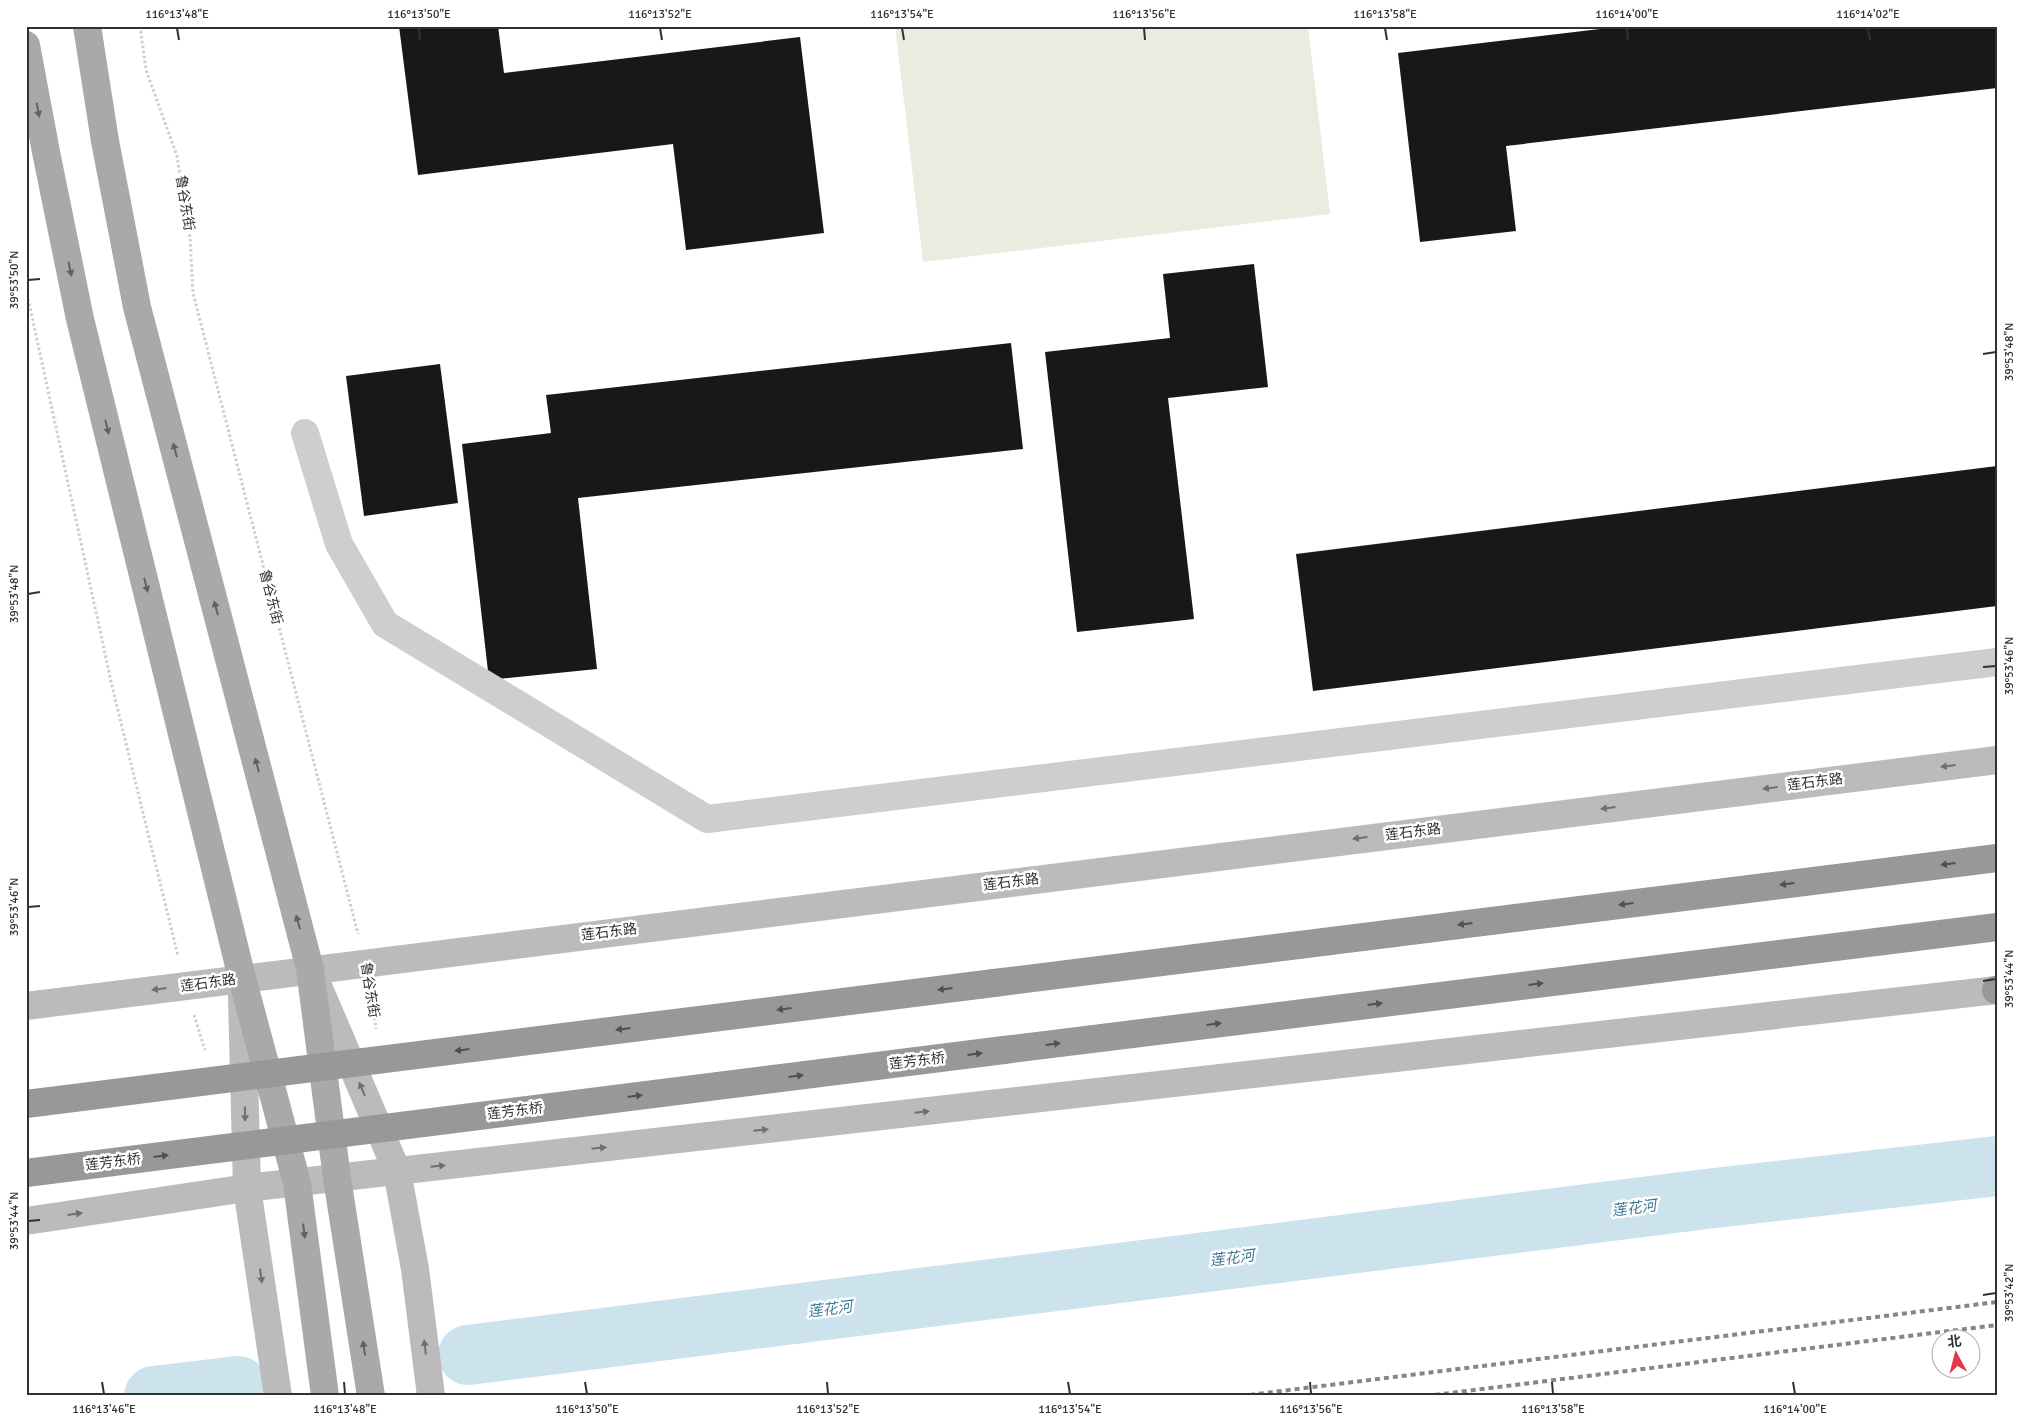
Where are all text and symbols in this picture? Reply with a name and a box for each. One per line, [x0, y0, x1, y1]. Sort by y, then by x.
text: 116°13'48"E [145, 7, 209, 22]
text: 116°13'50"E [387, 7, 451, 22]
text: 116°13'52"E [628, 7, 692, 22]
text: 116°13'54"E [870, 7, 934, 22]
text: 116°13'56"E [1112, 7, 1176, 22]
text: 116°13'58"E [1353, 7, 1417, 22]
text: 116°14'00"E [1595, 7, 1659, 22]
text: 116°14'02"E [1836, 7, 1900, 22]
one-way arrow [34, 102, 42, 118]
street label: 鲁谷东街 [172, 174, 198, 232]
text: 39°53'50"N [7, 251, 22, 309]
one-way arrow [66, 262, 74, 277]
text: 39°53'48"N [2002, 323, 2017, 381]
one-way arrow [103, 420, 111, 435]
one-way arrow [171, 443, 179, 458]
text: 39°53'48"N [7, 565, 22, 623]
street label: 鲁谷东街 [256, 568, 286, 626]
one-way arrow [142, 578, 150, 593]
one-way arrow [212, 600, 220, 615]
text: 39°53'46"N [2002, 637, 2017, 695]
one-way arrow [253, 757, 261, 772]
one-way arrow [1940, 762, 1956, 770]
street label: 莲石东路 [1786, 770, 1844, 794]
one-way arrow [1761, 784, 1777, 792]
one-way arrow [1600, 804, 1616, 812]
street label: 莲石东路 [1384, 820, 1442, 844]
one-way arrow [1352, 834, 1368, 842]
one-way arrow [1940, 860, 1956, 868]
street label: 莲石东路 [982, 870, 1040, 894]
text: 39°53'46"N [7, 878, 22, 936]
one-way arrow [1779, 880, 1795, 888]
one-way arrow [1618, 900, 1634, 908]
one-way arrow [294, 915, 302, 930]
street label: 莲石东路 [580, 920, 638, 944]
one-way arrow [1456, 921, 1472, 929]
text: 39°53'44"N [2002, 950, 2017, 1008]
street label: 鲁谷东街 [357, 961, 383, 1019]
street label: 莲石东路 [179, 971, 237, 995]
one-way arrow [1529, 980, 1545, 988]
one-way arrow [151, 985, 167, 993]
one-way arrow [937, 985, 953, 993]
one-way arrow [1367, 1000, 1383, 1008]
one-way arrow [776, 1005, 792, 1013]
one-way arrow [1206, 1020, 1222, 1028]
one-way arrow [615, 1026, 631, 1034]
one-way arrow [1045, 1040, 1061, 1048]
one-way arrow [453, 1046, 469, 1054]
street label: 莲芳东桥 [888, 1049, 946, 1073]
one-way arrow [967, 1050, 983, 1058]
one-way arrow [789, 1072, 805, 1080]
one-way arrow [357, 1082, 365, 1096]
one-way arrow [628, 1092, 644, 1100]
street label: 莲芳东桥 [486, 1099, 544, 1123]
one-way arrow [241, 1107, 249, 1123]
one-way arrow [915, 1108, 931, 1116]
one-way arrow [753, 1126, 769, 1134]
one-way arrow [592, 1144, 608, 1152]
street label: 莲芳东桥 [84, 1150, 142, 1174]
one-way arrow [154, 1152, 170, 1160]
one-way arrow [430, 1162, 446, 1170]
text: 39°53'44"N [7, 1192, 22, 1250]
water label: 莲花河 [1611, 1196, 1660, 1220]
one-way arrow [67, 1210, 83, 1218]
one-way arrow [300, 1224, 308, 1240]
water label: 莲花河 [1209, 1246, 1258, 1270]
text: 39°53'42"N [2002, 1264, 2017, 1322]
one-way arrow [257, 1268, 265, 1284]
water label: 莲花河 [807, 1297, 856, 1321]
north arrow [1930, 1330, 1980, 1380]
text: 北 [1946, 1332, 1962, 1351]
one-way arrow [359, 1339, 367, 1355]
one-way arrow [421, 1339, 429, 1355]
text: 116°13'46"E [72, 1402, 136, 1417]
text: 116°13'48"E [313, 1402, 377, 1417]
text: 116°13'50"E [555, 1402, 619, 1417]
text: 116°13'52"E [796, 1402, 860, 1417]
text: 116°13'54"E [1038, 1402, 1102, 1417]
text: 116°13'56"E [1279, 1402, 1343, 1417]
text: 116°13'58"E [1521, 1402, 1585, 1417]
text: 116°14'00"E [1763, 1402, 1827, 1417]

